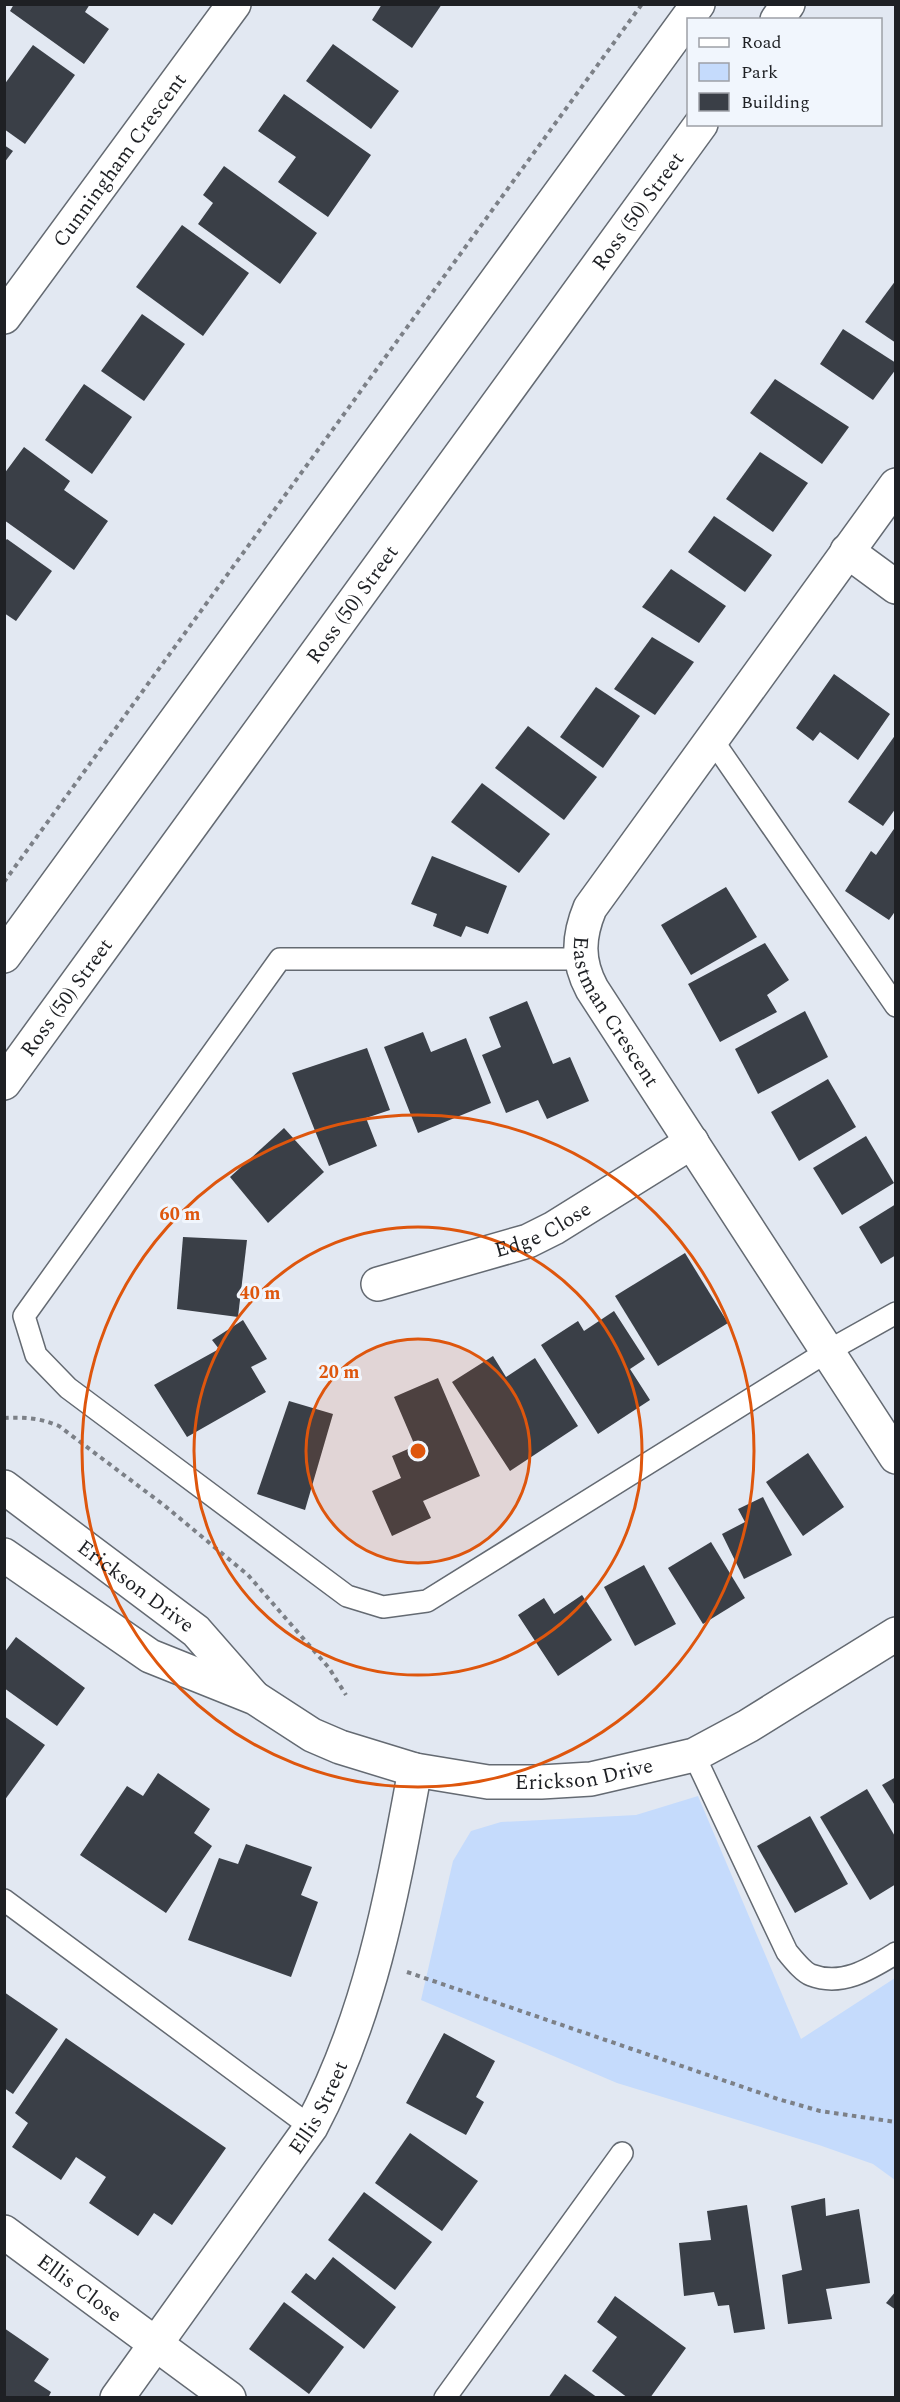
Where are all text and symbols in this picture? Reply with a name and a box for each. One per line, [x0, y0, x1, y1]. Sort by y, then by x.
legend [687, 18, 882, 126]
text: Road [741, 29, 782, 56]
text: Park [741, 59, 778, 86]
street label: Cunningham Crescent [45, 66, 195, 254]
text: Building [741, 89, 810, 116]
street label: Ross (50) Street [584, 145, 693, 278]
street label: Ross (50) Street [299, 539, 407, 671]
street label: Ross (50) Street [13, 932, 121, 1064]
street label: Eastman Crescent [564, 935, 667, 1094]
street label: Edge Close [491, 1194, 598, 1267]
text: 60 m [160, 1201, 200, 1228]
text: 40 m [240, 1280, 280, 1307]
text: 20 m [319, 1359, 359, 1386]
centre of rings [408, 1441, 428, 1461]
street label: Erickson Drive [70, 1532, 201, 1641]
street label: Erickson Drive [515, 1750, 656, 1799]
street label: Ellis Street [281, 2056, 357, 2162]
street label: Ellis Close [30, 2246, 128, 2331]

